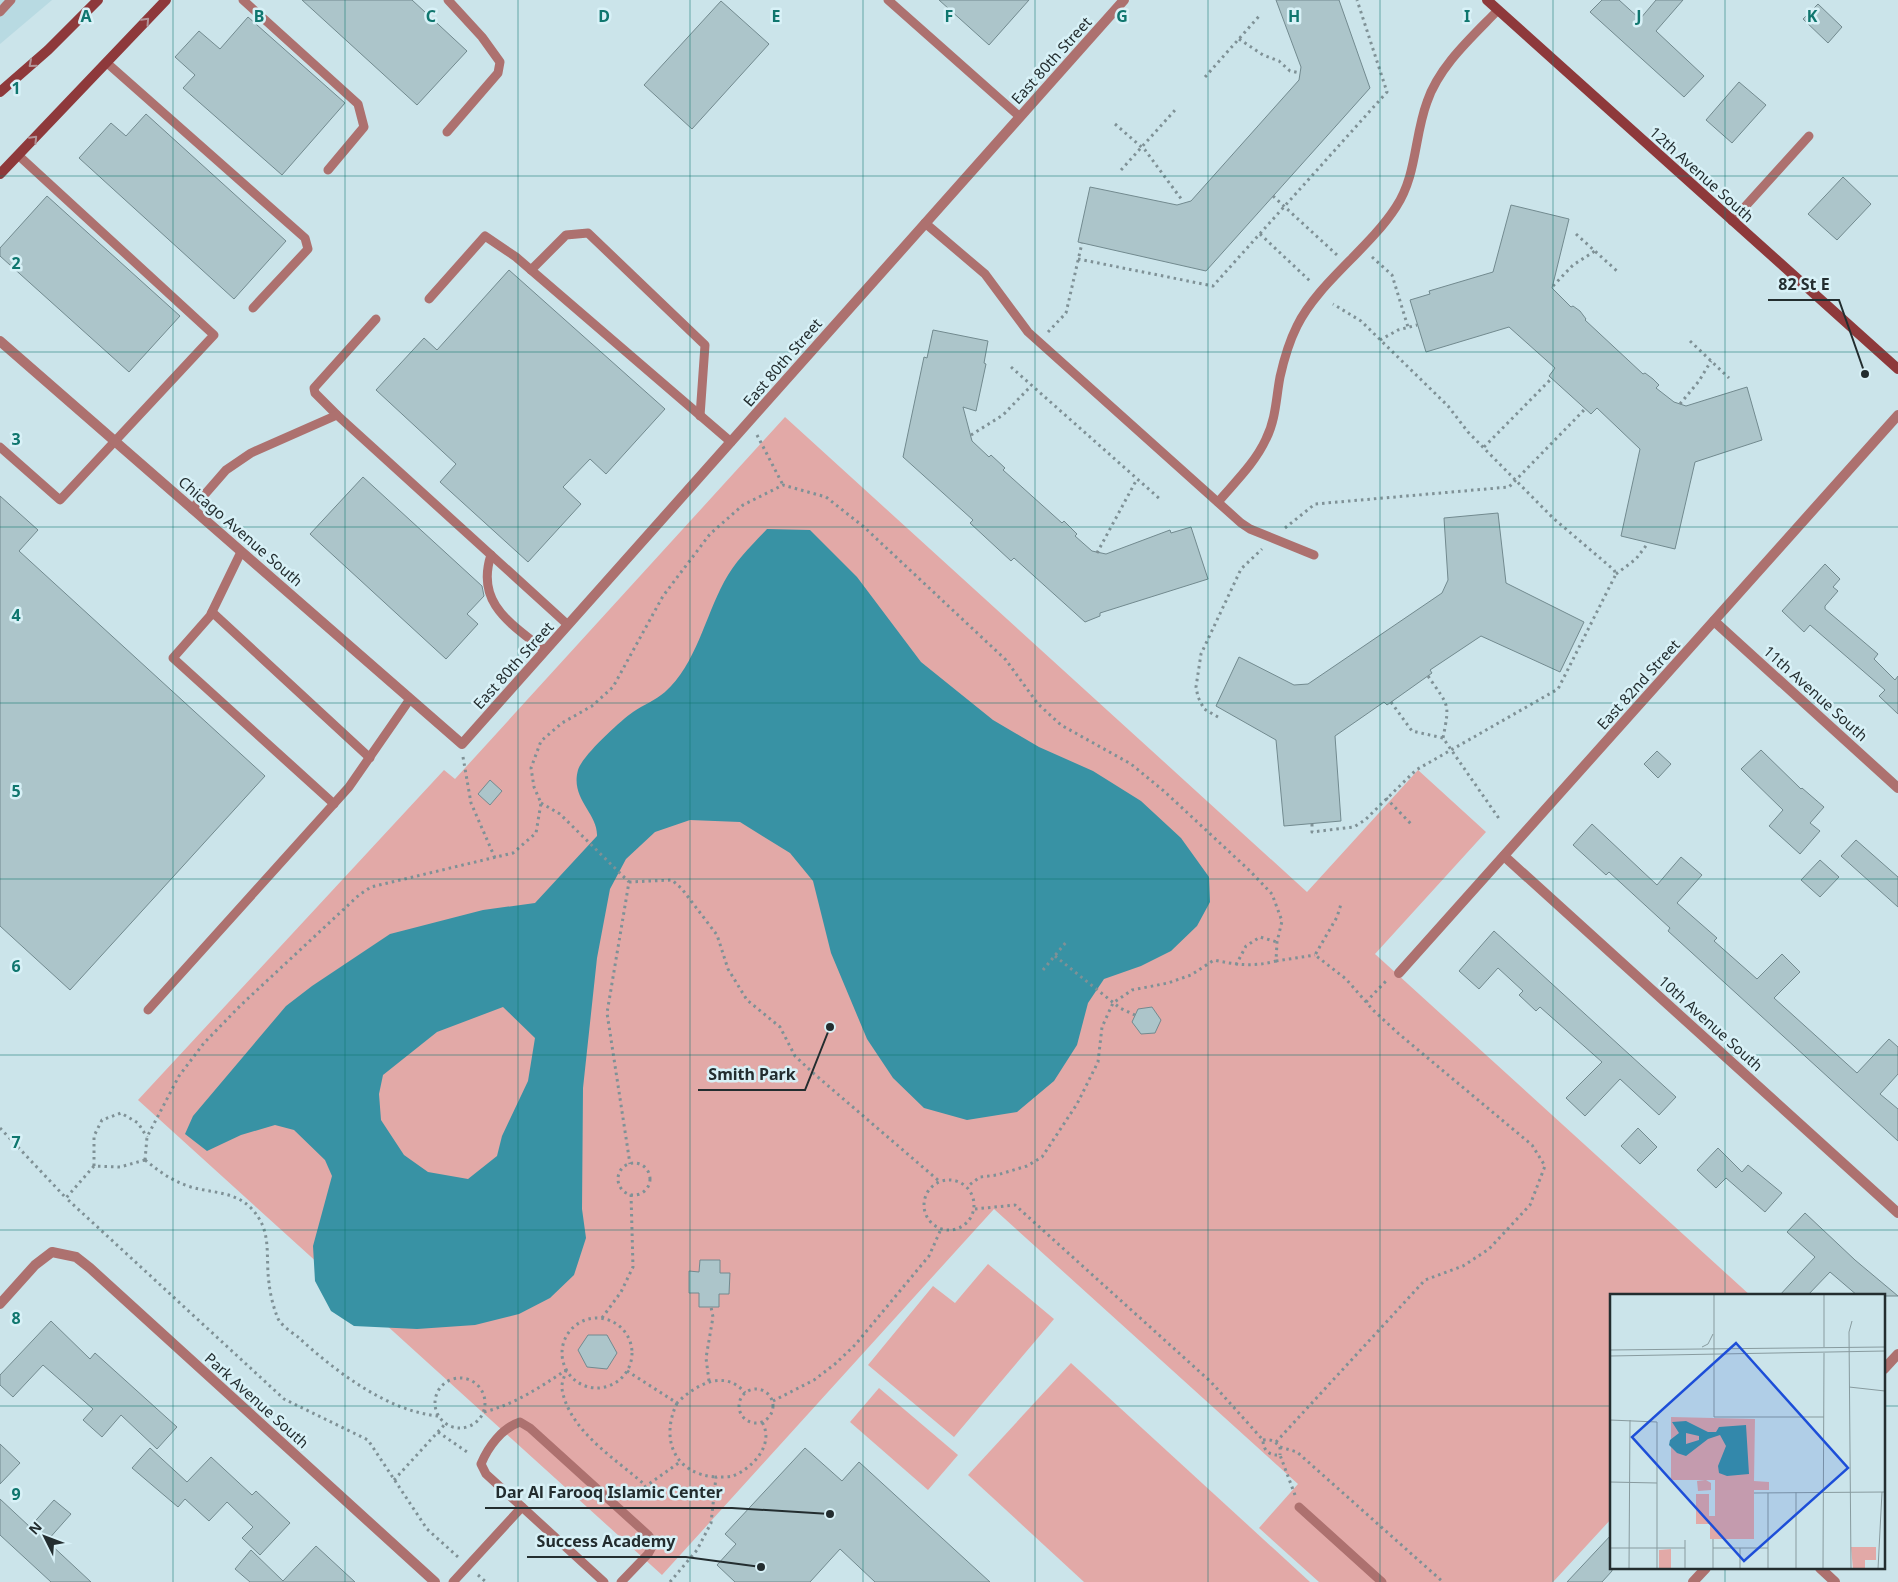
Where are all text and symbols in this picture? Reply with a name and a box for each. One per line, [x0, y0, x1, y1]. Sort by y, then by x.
text: A [80, 5, 92, 27]
text: B [254, 5, 264, 27]
text: C [426, 5, 436, 27]
text: D [598, 5, 610, 27]
text: E [772, 5, 781, 27]
text: F [945, 5, 953, 27]
text: G [1116, 5, 1128, 27]
text: H [1288, 5, 1300, 27]
text: I [1464, 5, 1470, 27]
text: J [1634, 5, 1642, 27]
text: K [1807, 5, 1818, 27]
street label: East 80th Street [1006, 12, 1096, 108]
one-way arrow [140, 18, 149, 27]
one-way arrow [28, 58, 37, 67]
text: 1 [11, 77, 21, 99]
street label: 12th Avenue South [1646, 122, 1758, 226]
one-way arrow [28, 136, 37, 145]
text: 2 [11, 252, 21, 274]
callout: 82 St E [1768, 269, 1839, 300]
text: 82 St E [1778, 273, 1830, 295]
street label: East 80th Street [738, 313, 826, 410]
text: 3 [11, 428, 21, 450]
street label: Chicago Avenue South [175, 472, 307, 590]
text: 4 [11, 604, 21, 626]
street label: East 80th Street [468, 617, 558, 713]
street label: East 82nd Street [1592, 634, 1684, 733]
street label: 11th Avenue South [1760, 641, 1872, 745]
text: 5 [11, 780, 21, 802]
text: 6 [11, 955, 21, 977]
street label: 10th Avenue South [1655, 971, 1767, 1075]
callout: Smith Park [698, 1059, 805, 1090]
text: Smith Park [708, 1063, 796, 1085]
text: 7 [11, 1131, 21, 1153]
inset map [1610, 1294, 1886, 1570]
text: 8 [11, 1307, 21, 1329]
street label: Park Avenue South [201, 1348, 313, 1452]
callout: Dar Al Farooq Islamic Center [485, 1477, 732, 1508]
text: Dar Al Farooq Islamic Center [495, 1481, 723, 1503]
text: 9 [11, 1483, 21, 1505]
north arrow [20, 1512, 70, 1562]
text: N [24, 1517, 46, 1539]
callout: Success Academy [527, 1526, 686, 1557]
text: Success Academy [537, 1530, 676, 1552]

